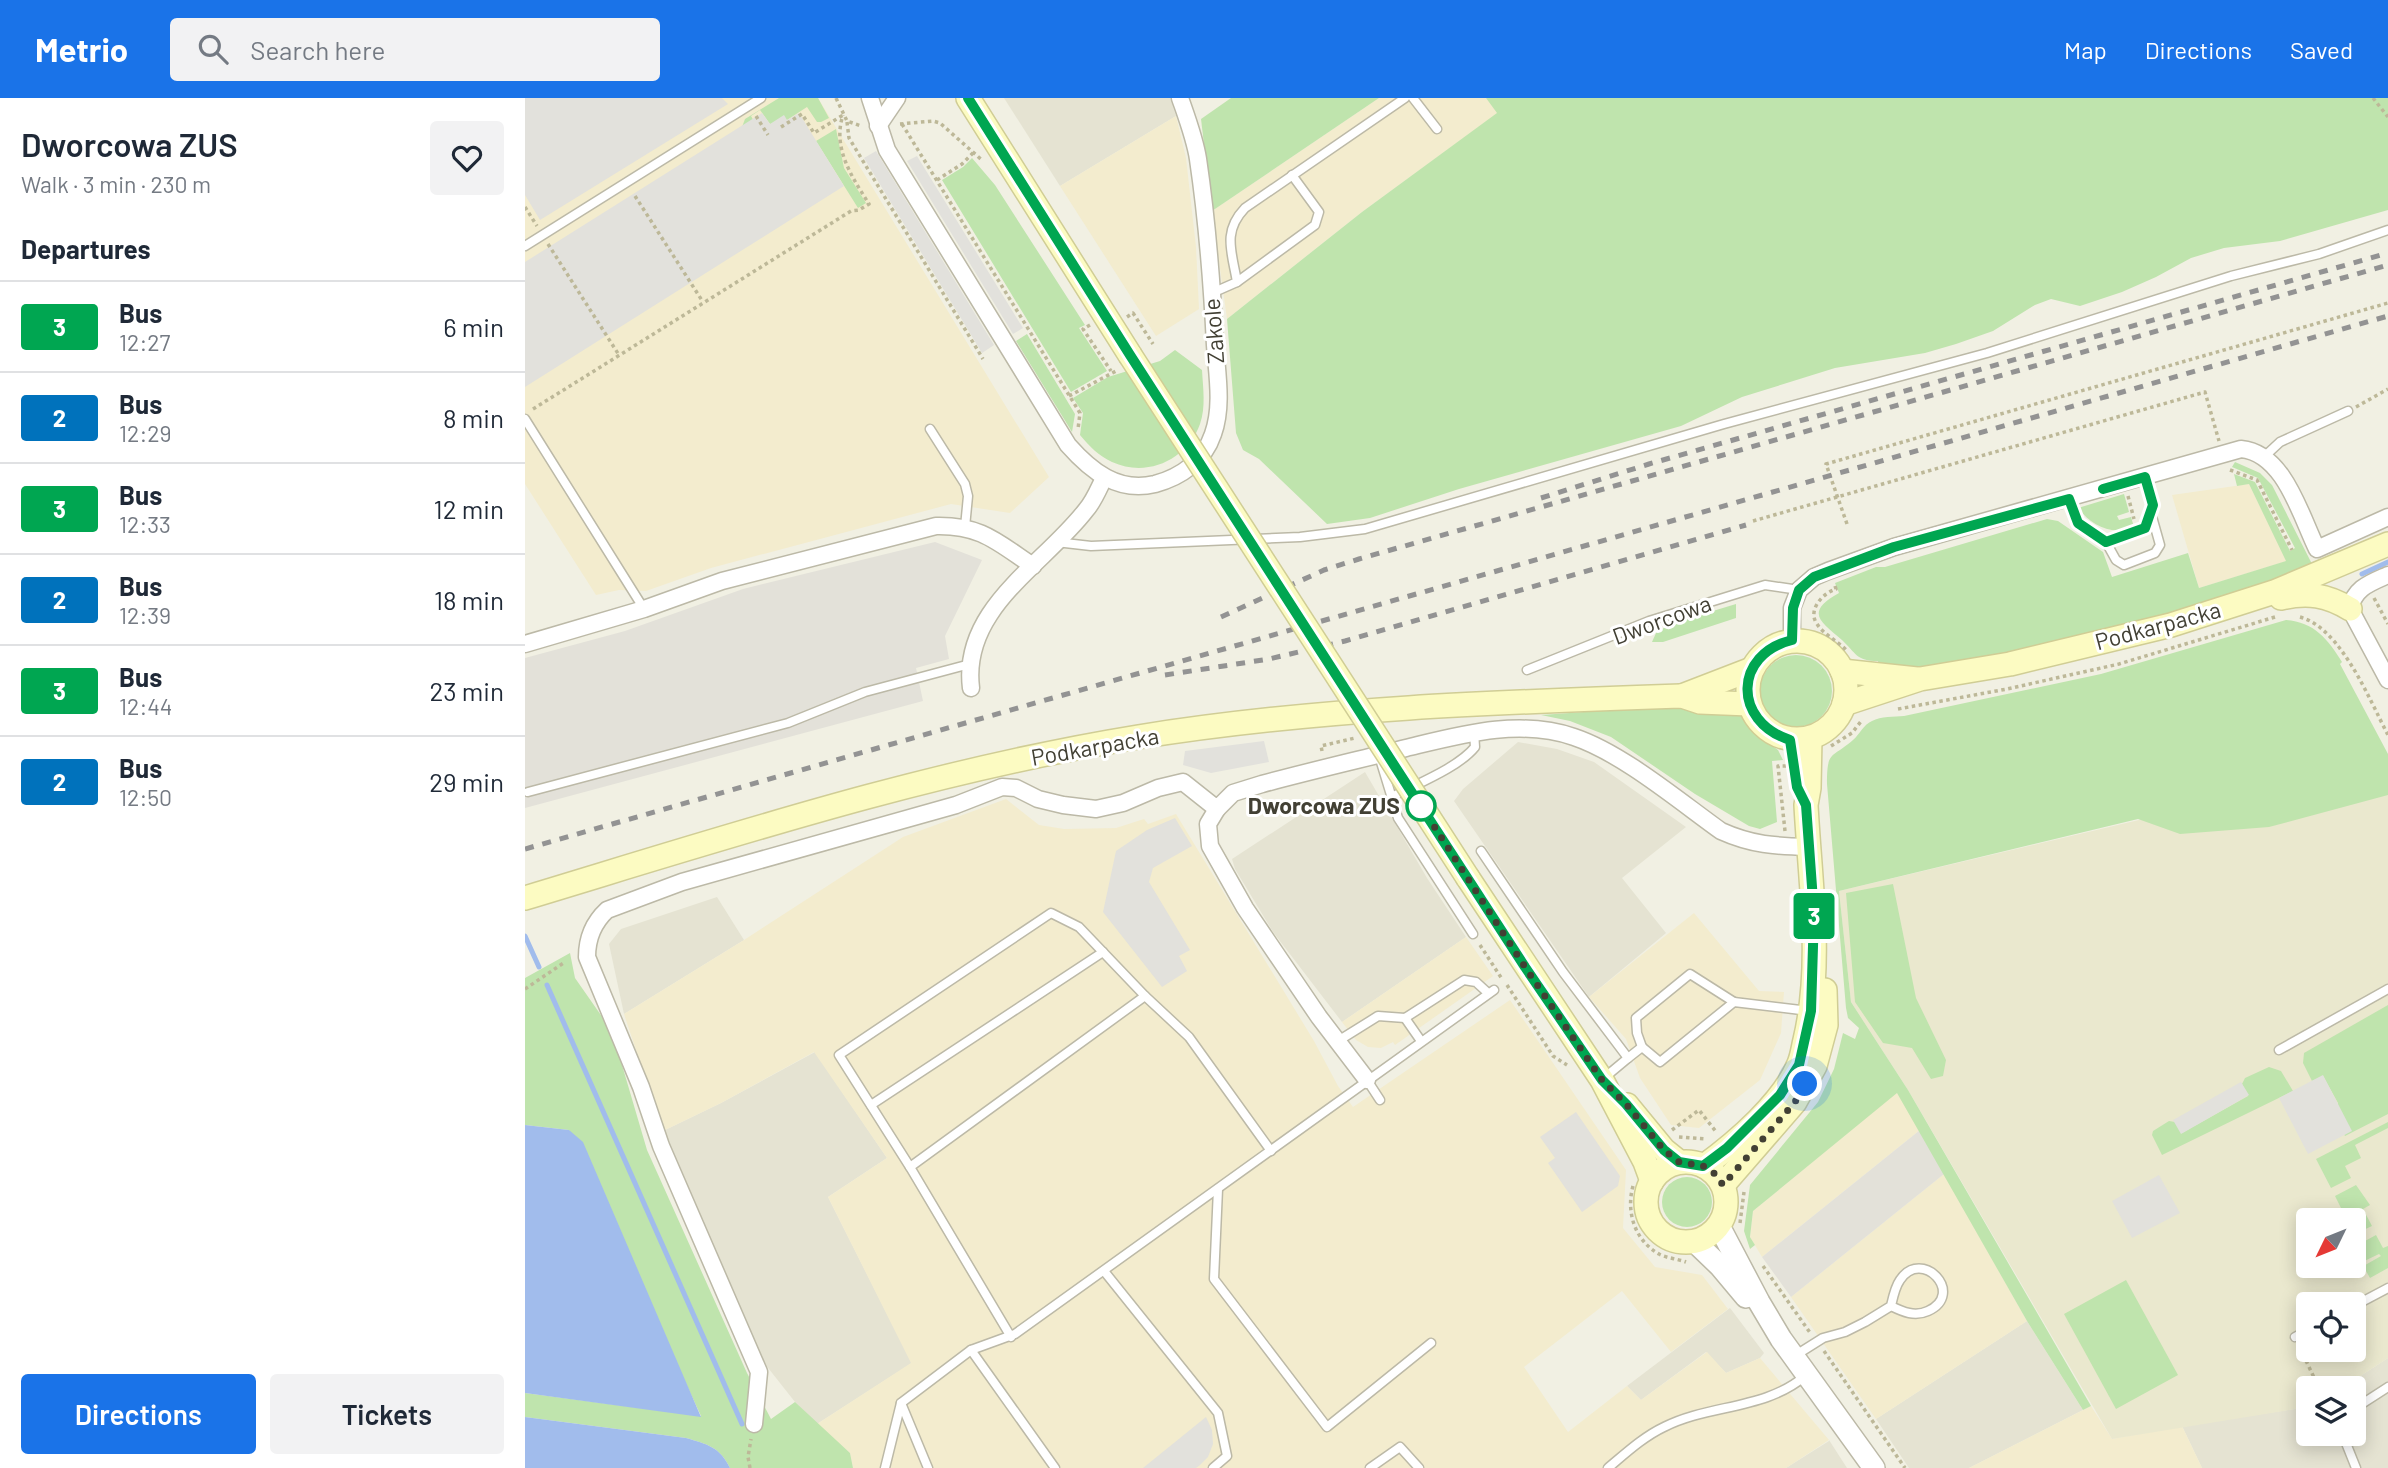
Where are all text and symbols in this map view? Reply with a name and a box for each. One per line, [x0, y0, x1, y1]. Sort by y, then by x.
search box [170, 18, 660, 81]
text: Metrio [35, 29, 128, 69]
icon: search [194, 30, 232, 68]
text: Search here [250, 34, 385, 65]
text: Map [2064, 35, 2107, 64]
text: Directions [2145, 35, 2252, 64]
text: Saved [2290, 35, 2353, 64]
button: heart [430, 121, 504, 195]
text: Dworcowa ZUS [21, 124, 238, 164]
text: Walk · 3 min · 230 m [21, 170, 211, 198]
text: Departures [21, 233, 151, 264]
text: Bus [119, 297, 162, 328]
street label: Zakole [1197, 297, 1229, 365]
text: 6 min [443, 311, 504, 342]
text: 3 [53, 312, 66, 341]
text: 12:27 [119, 328, 170, 356]
text: Bus [119, 388, 162, 419]
text: 8 min [443, 402, 504, 433]
text: 2 [53, 403, 66, 432]
text: 12:29 [119, 419, 172, 447]
text: Bus [119, 479, 162, 510]
text: 12 min [434, 493, 504, 524]
text: 3 [53, 494, 66, 523]
text: 12:33 [119, 510, 171, 538]
text: Bus [119, 570, 162, 601]
text: 18 min [434, 584, 504, 615]
text: 2 [53, 585, 66, 614]
street label: Dworcowa [1608, 588, 1715, 650]
street label: Podkarpacka [2092, 595, 2224, 655]
text: 12:39 [119, 601, 171, 629]
text: Bus [119, 661, 162, 692]
text: 23 min [429, 675, 504, 706]
text: 3 [53, 676, 66, 705]
text: 12:44 [119, 692, 173, 720]
street label: Podkarpacka [1029, 721, 1161, 771]
text: Bus [119, 752, 162, 783]
text: 29 min [429, 766, 504, 797]
text: 2 [53, 767, 66, 796]
text: 12:50 [119, 783, 172, 811]
place label: Dworcowa ZUS [1248, 791, 1400, 819]
marker: Dworcowa ZUS [1406, 791, 1436, 821]
line badge: 3 [1791, 893, 1837, 939]
text: 3 [1808, 901, 1820, 930]
your location [1787, 1066, 1822, 1101]
north arrow [2296, 1208, 2366, 1278]
map controls [2296, 1208, 2366, 1446]
button: locate [2296, 1292, 2366, 1362]
button: Directions [21, 1374, 256, 1454]
button: Tickets [270, 1374, 504, 1454]
button: layers [2296, 1376, 2366, 1446]

